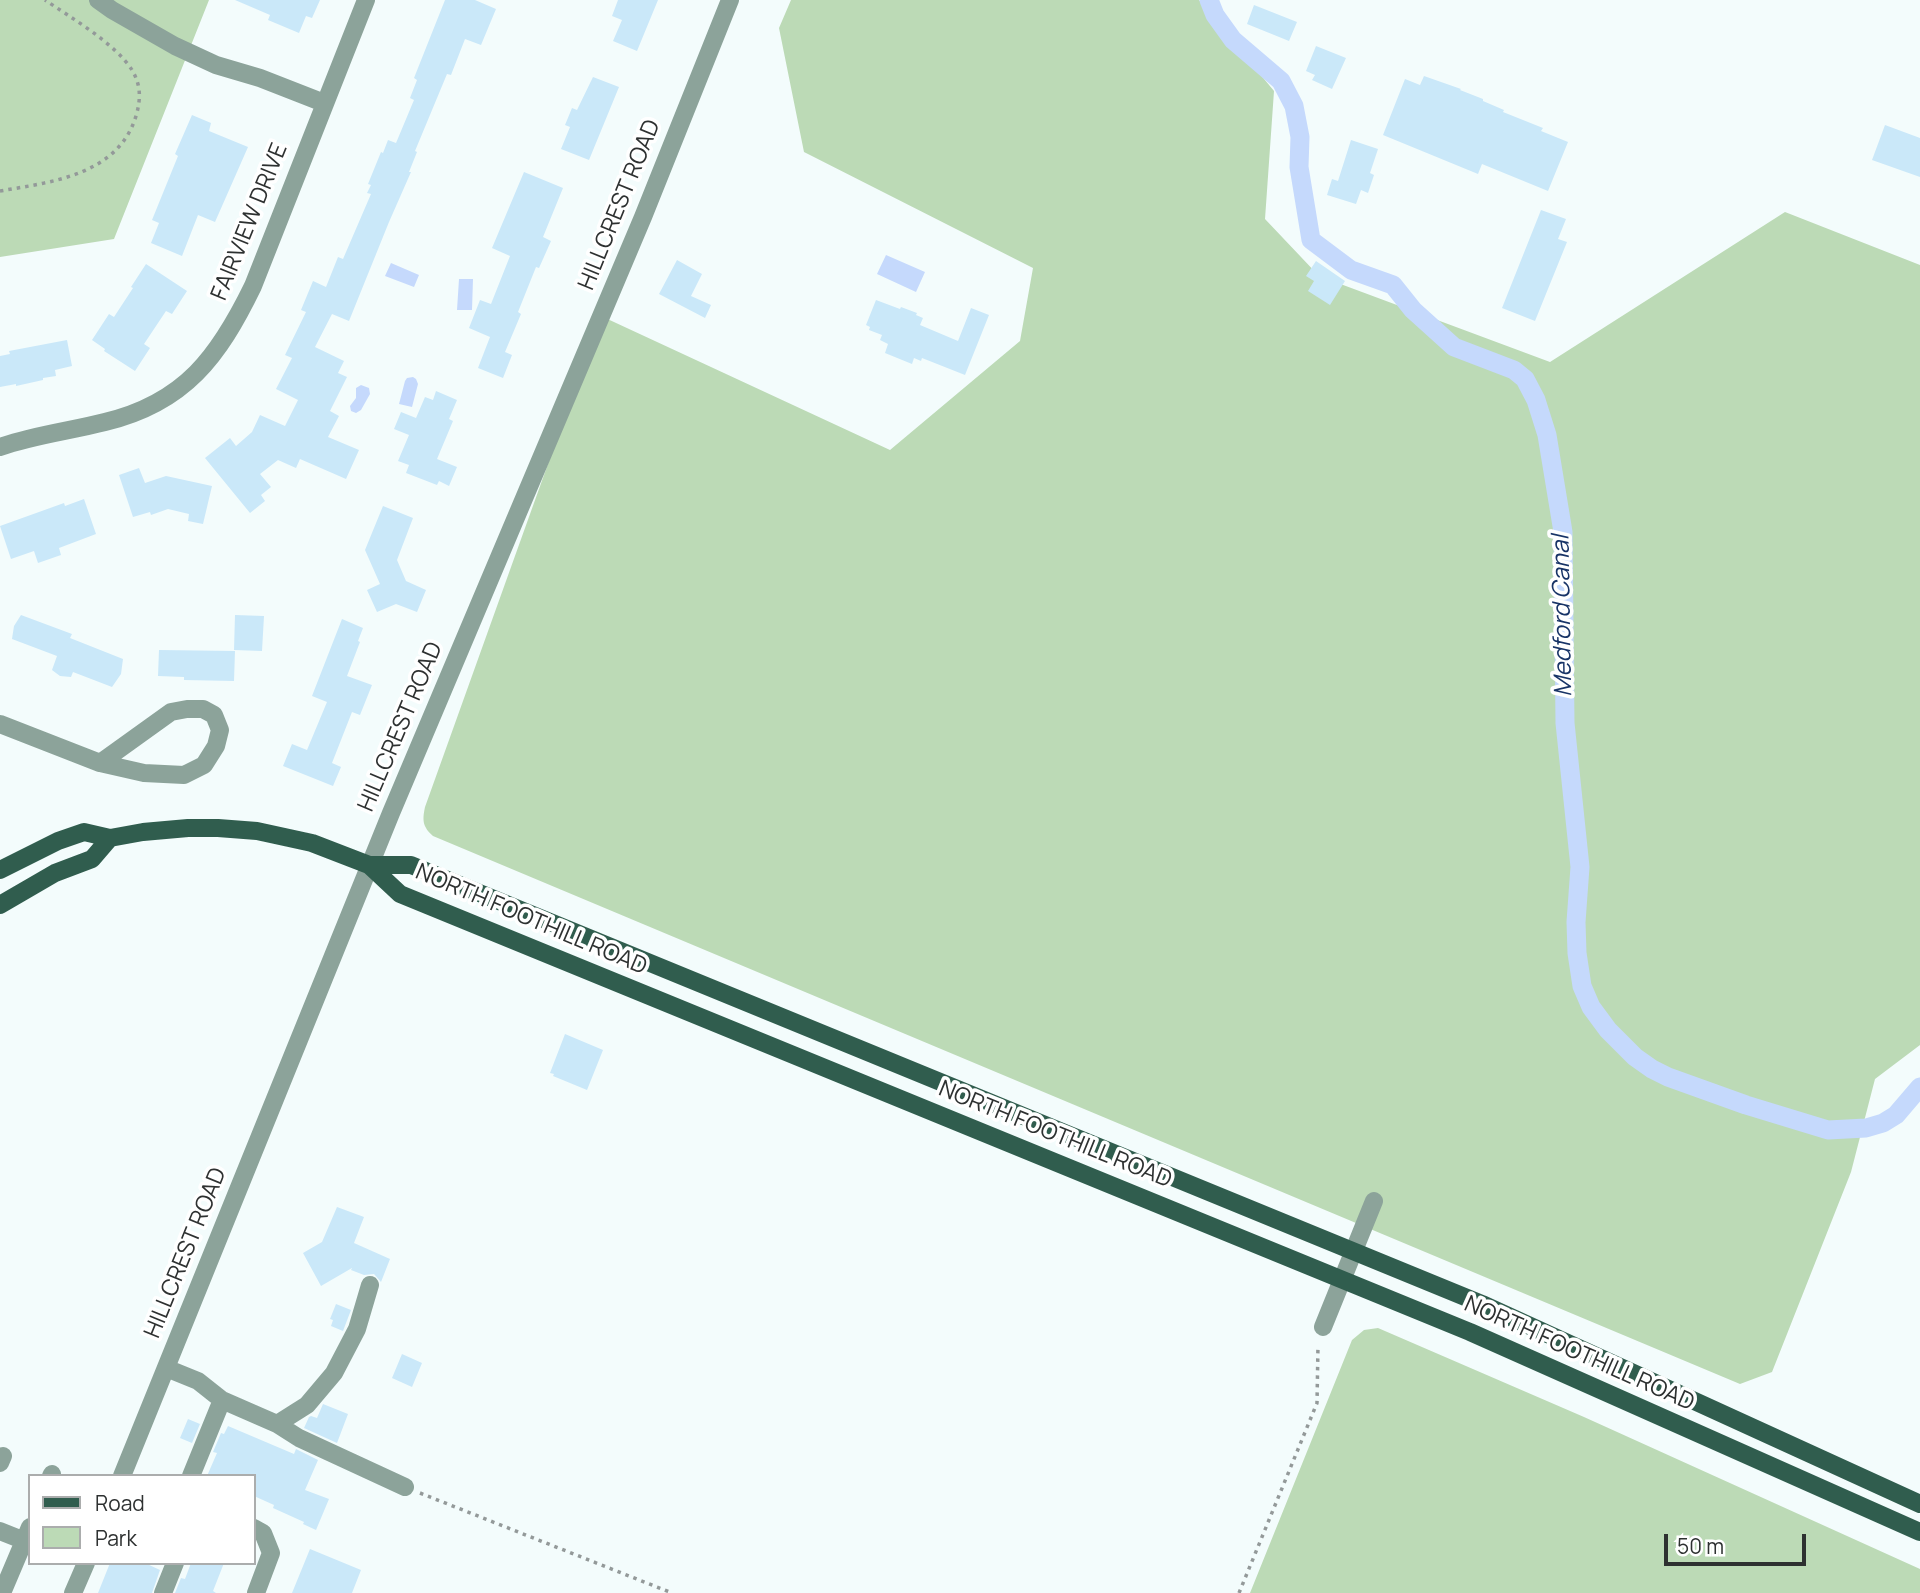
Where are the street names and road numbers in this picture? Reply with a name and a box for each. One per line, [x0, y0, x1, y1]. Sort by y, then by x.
street label: HILLCREST ROAD [573, 116, 667, 294]
street label: FAIRVIEW DRIVE [206, 140, 294, 304]
street label: HILLCREST ROAD [353, 638, 449, 816]
street label: NORTH FOOTHILL ROAD [411, 859, 651, 981]
street label: NORTH FOOTHILL ROAD [934, 1076, 1176, 1194]
street label: HILLCREST ROAD [139, 1164, 233, 1342]
street label: NORTH FOOTHILL ROAD [1460, 1291, 1698, 1417]

